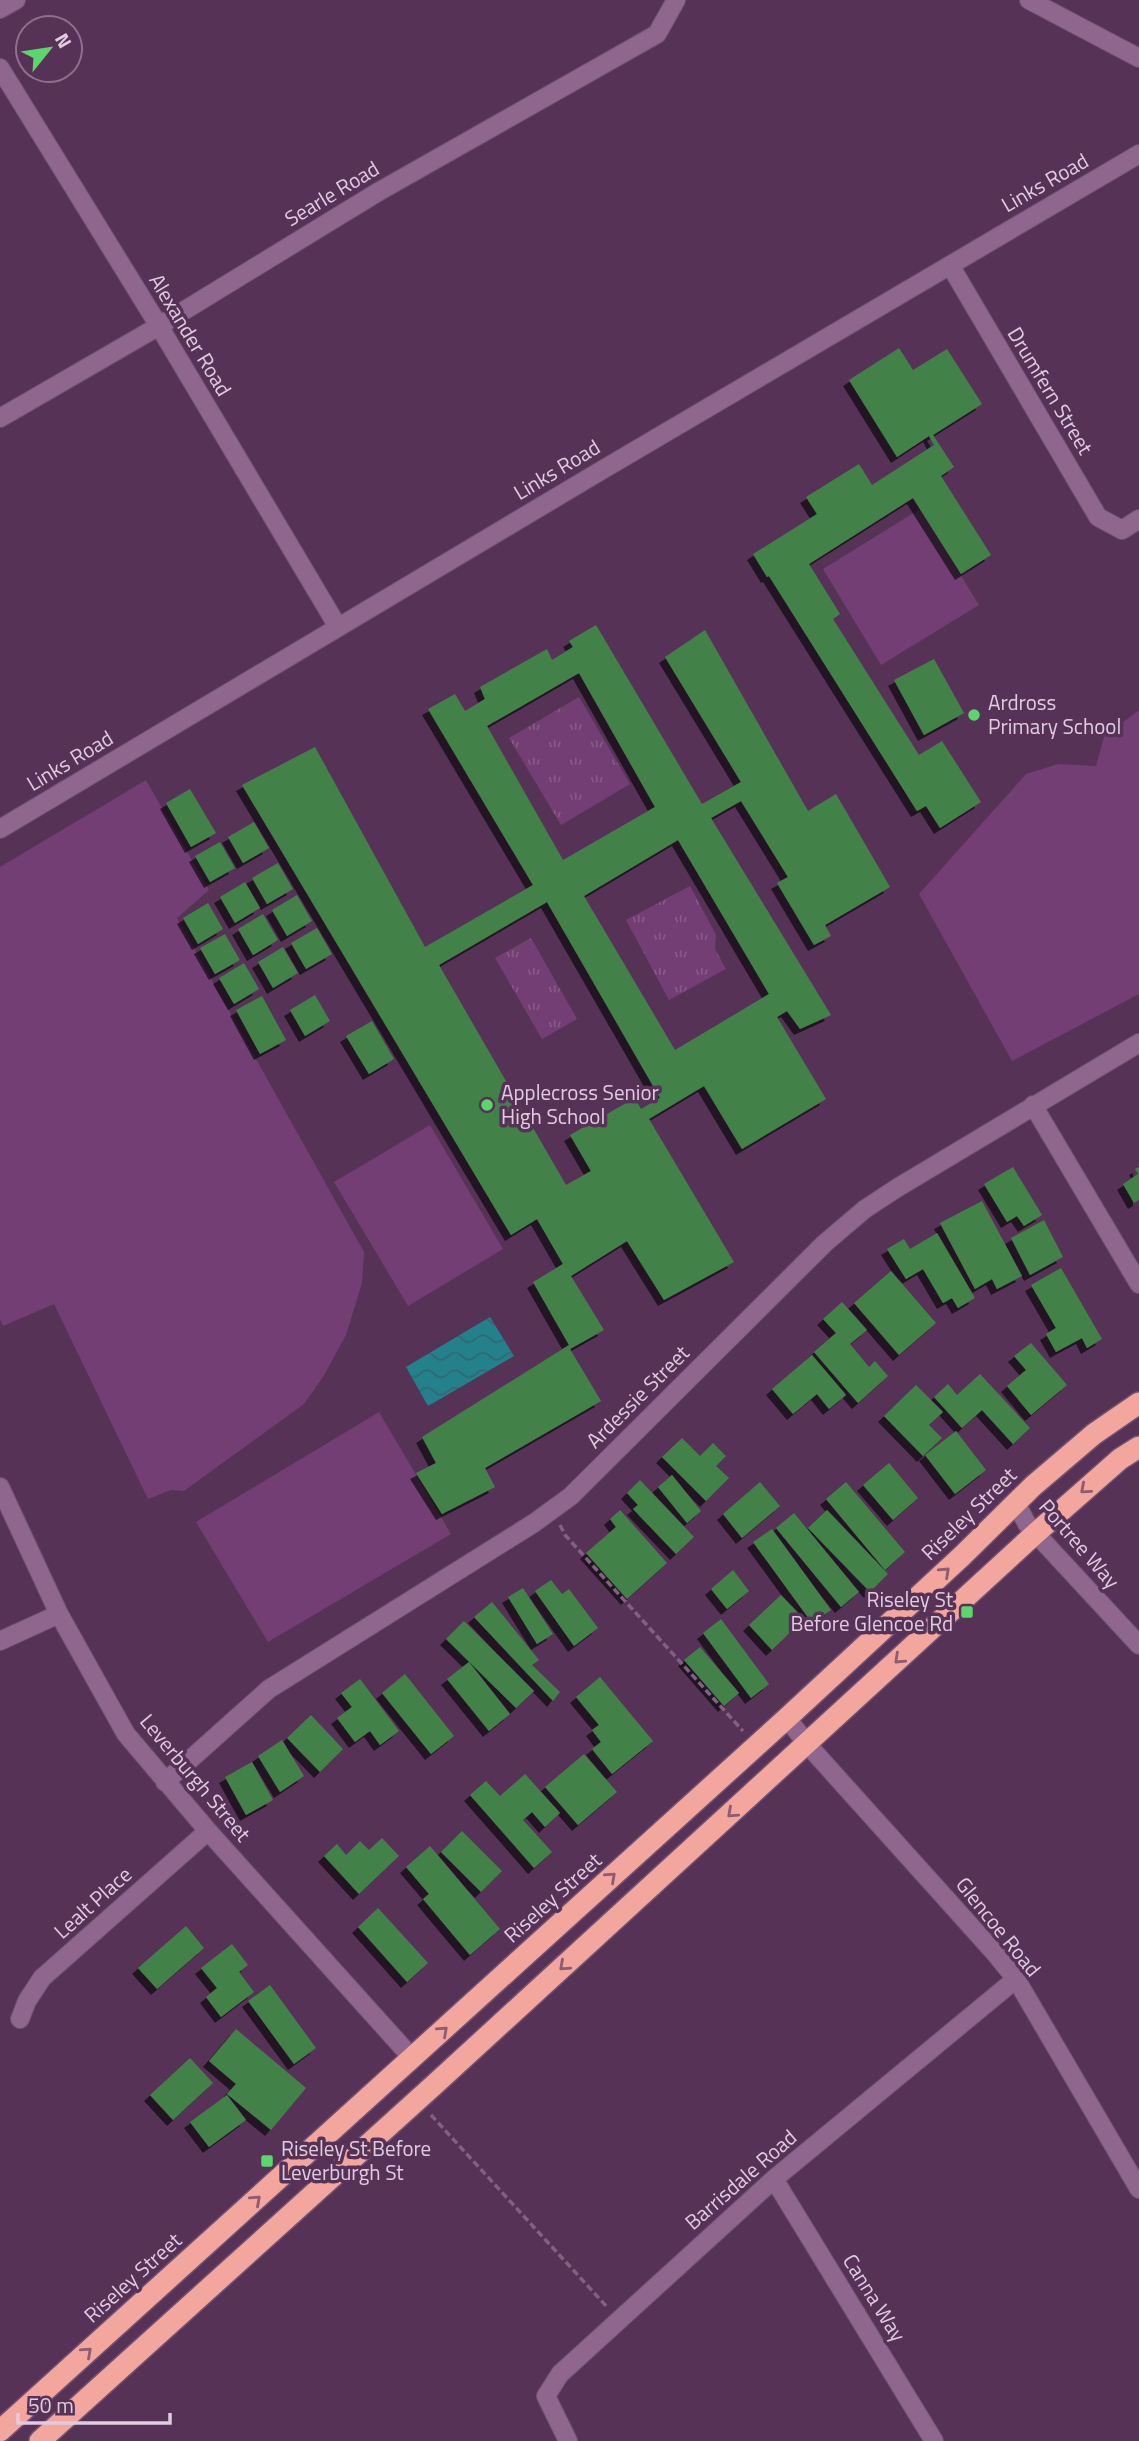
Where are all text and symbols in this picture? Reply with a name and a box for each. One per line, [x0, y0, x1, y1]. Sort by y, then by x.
north arrow [14, 14, 84, 84]
text: N [48, 27, 80, 53]
street label: Links Road [995, 144, 1094, 220]
street label: Searle Road [278, 152, 385, 234]
street label: Alexander Road [142, 267, 240, 402]
street label: Drumfern Street [1000, 320, 1102, 461]
street label: Links Road [507, 431, 606, 508]
place label: Ardross Primary School [988, 686, 1121, 742]
marker: Ardross Primary School [966, 707, 982, 723]
street label: Links Road [20, 722, 119, 799]
place label: Applecross Senior High School [501, 1076, 659, 1132]
marker: Applecross Senior High School [479, 1097, 495, 1113]
street label: Ardessie Street [578, 1337, 697, 1455]
street label: Riseley Street [913, 1459, 1024, 1567]
one-way arrow [1081, 1481, 1094, 1493]
street label: Portree Way [1032, 1491, 1128, 1595]
one-way arrow [937, 1567, 950, 1580]
place label: Riseley St Before Glencoe Rd [790, 1583, 954, 1639]
marker: Riseley St Before Glencoe Rd [959, 1604, 975, 1620]
one-way arrow [894, 1651, 907, 1664]
street label: Leverburgh Street [133, 1706, 259, 1849]
one-way arrow [727, 1805, 740, 1817]
street label: Riseley Street [496, 1844, 609, 1950]
street label: Lealt Place [46, 1858, 138, 1946]
street label: Glencoe Road [948, 1869, 1049, 1983]
one-way arrow [603, 1873, 616, 1886]
one-way arrow [559, 1958, 572, 1971]
one-way arrow [435, 2027, 448, 2039]
street label: Barrisdale Road [677, 2121, 803, 2237]
place label: Riseley St Before Leverburgh St [281, 2132, 431, 2188]
marker: Riseley St Before Leverburgh St [259, 2153, 275, 2169]
one-way arrow [248, 2196, 261, 2208]
street label: Riseley Street [76, 2224, 189, 2330]
street label: Canna Way [835, 2247, 915, 2348]
one-way arrow [79, 2348, 92, 2361]
scale bar [18, 2382, 170, 2426]
text: 50 m [28, 2389, 74, 2421]

